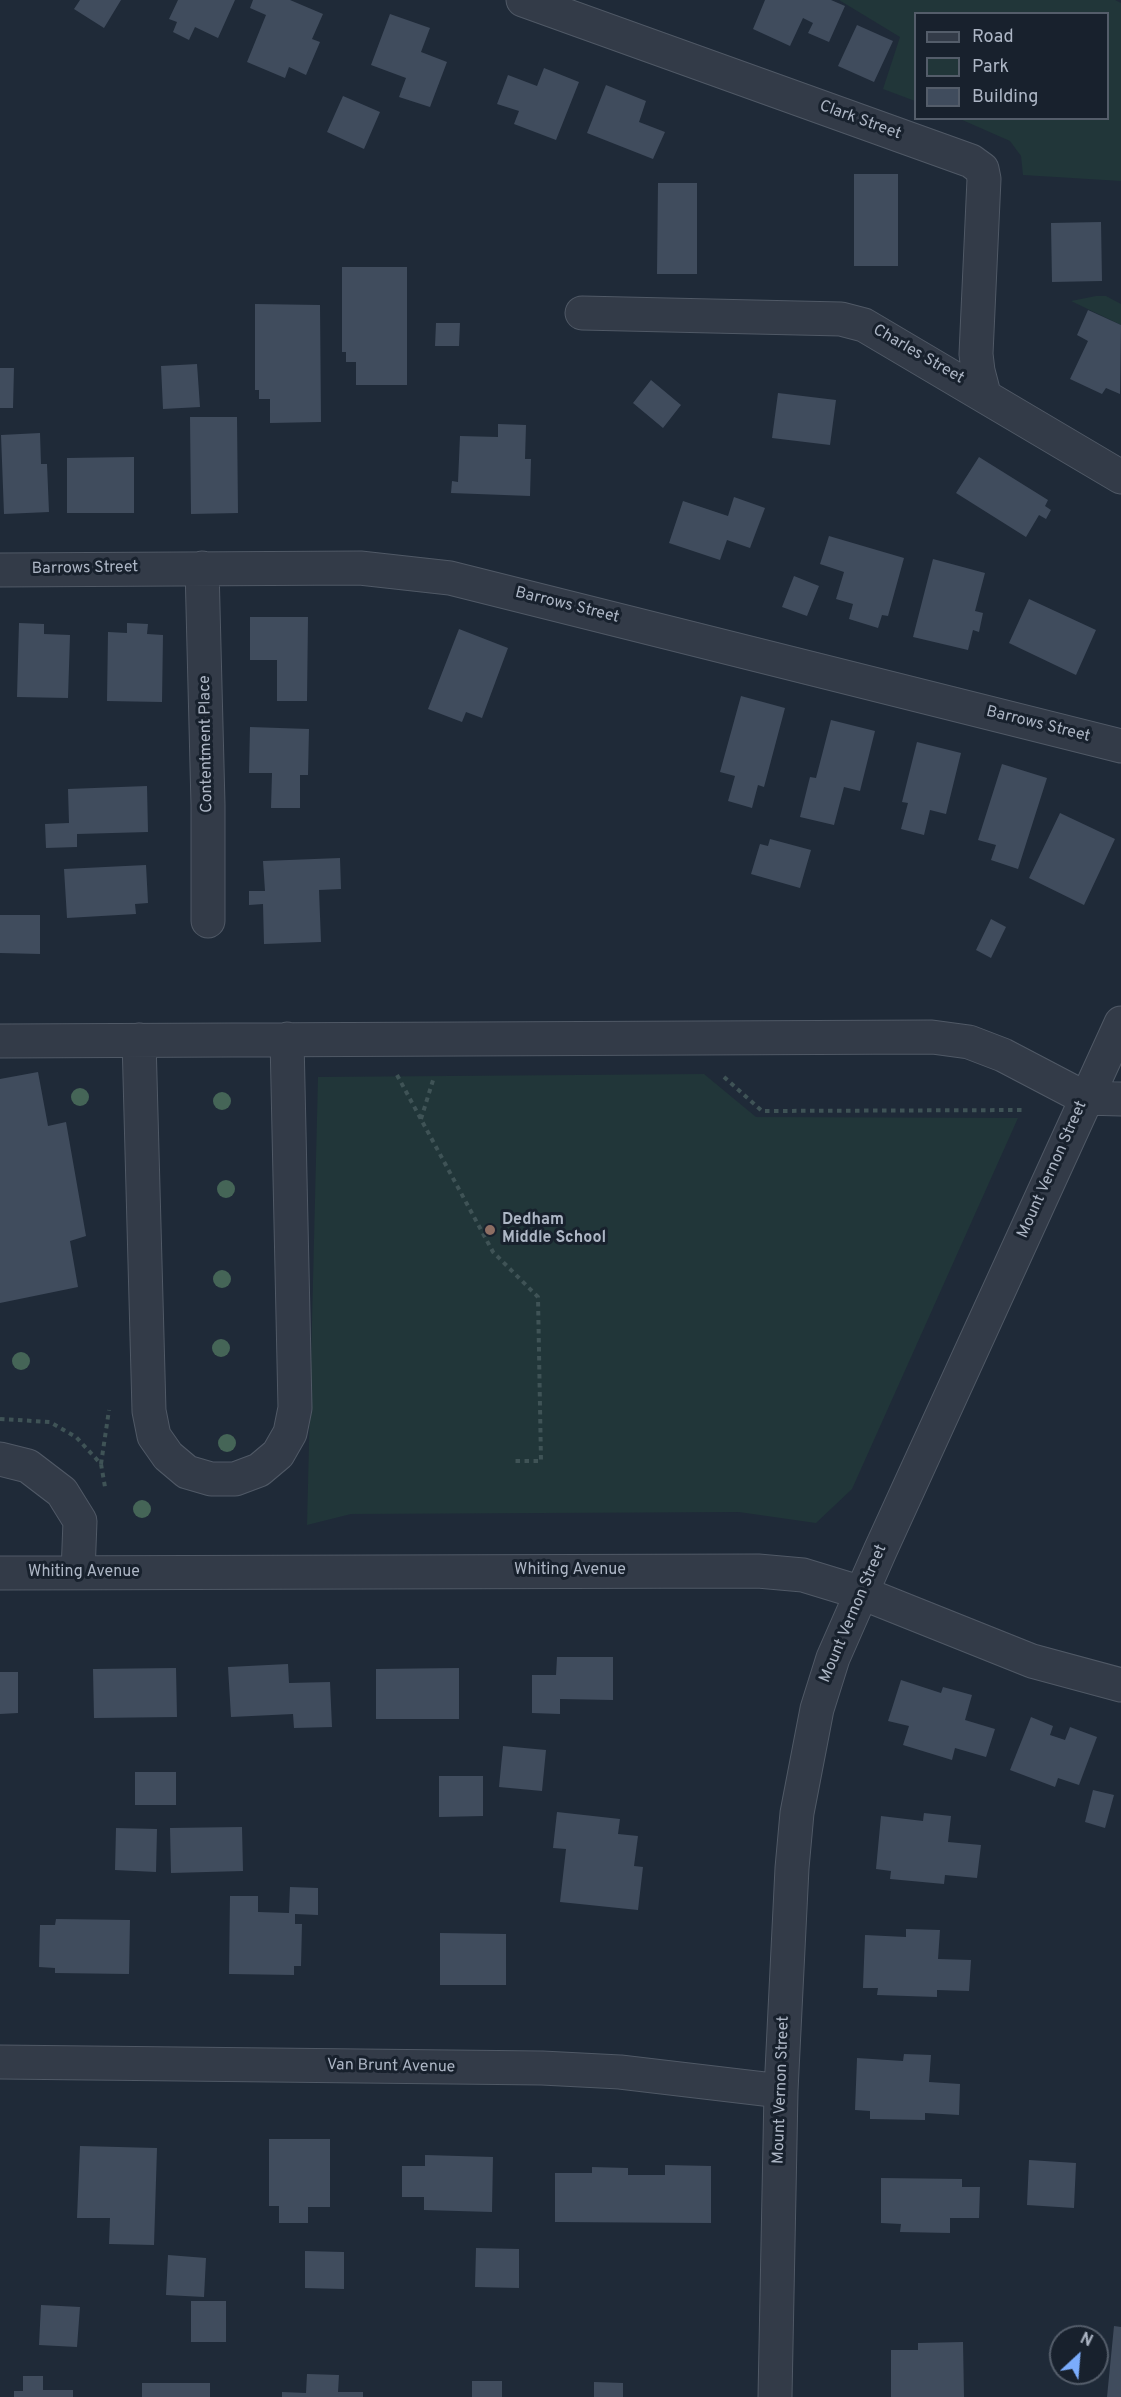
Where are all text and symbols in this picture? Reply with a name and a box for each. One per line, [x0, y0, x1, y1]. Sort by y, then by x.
legend [914, 12, 1109, 120]
text: Road [972, 26, 1014, 49]
text: Park [972, 56, 1009, 79]
text: Building [972, 86, 1038, 109]
street label: Clark Street [816, 97, 904, 145]
street label: Charles Street [869, 321, 967, 389]
street label: Barrows Street [32, 558, 138, 580]
street label: Barrows Street [513, 584, 621, 628]
street label: Contentment Place [196, 675, 218, 813]
street label: Barrows Street [984, 703, 1092, 747]
street label: Mount Vernon Street [1014, 1098, 1092, 1242]
place label: Dedham Middle School [502, 1211, 606, 1249]
marker: Dedham Middle School [483, 1223, 497, 1237]
street label: Mount Vernon Street [816, 1542, 892, 1686]
street label: Whiting Avenue [514, 1561, 626, 1581]
street label: Whiting Avenue [28, 1563, 140, 1583]
street label: Mount Vernon Street [770, 2016, 794, 2164]
street label: Van Brunt Avenue [327, 2056, 455, 2078]
north arrow [1049, 2325, 1109, 2385]
text: N [1076, 2329, 1096, 2352]

